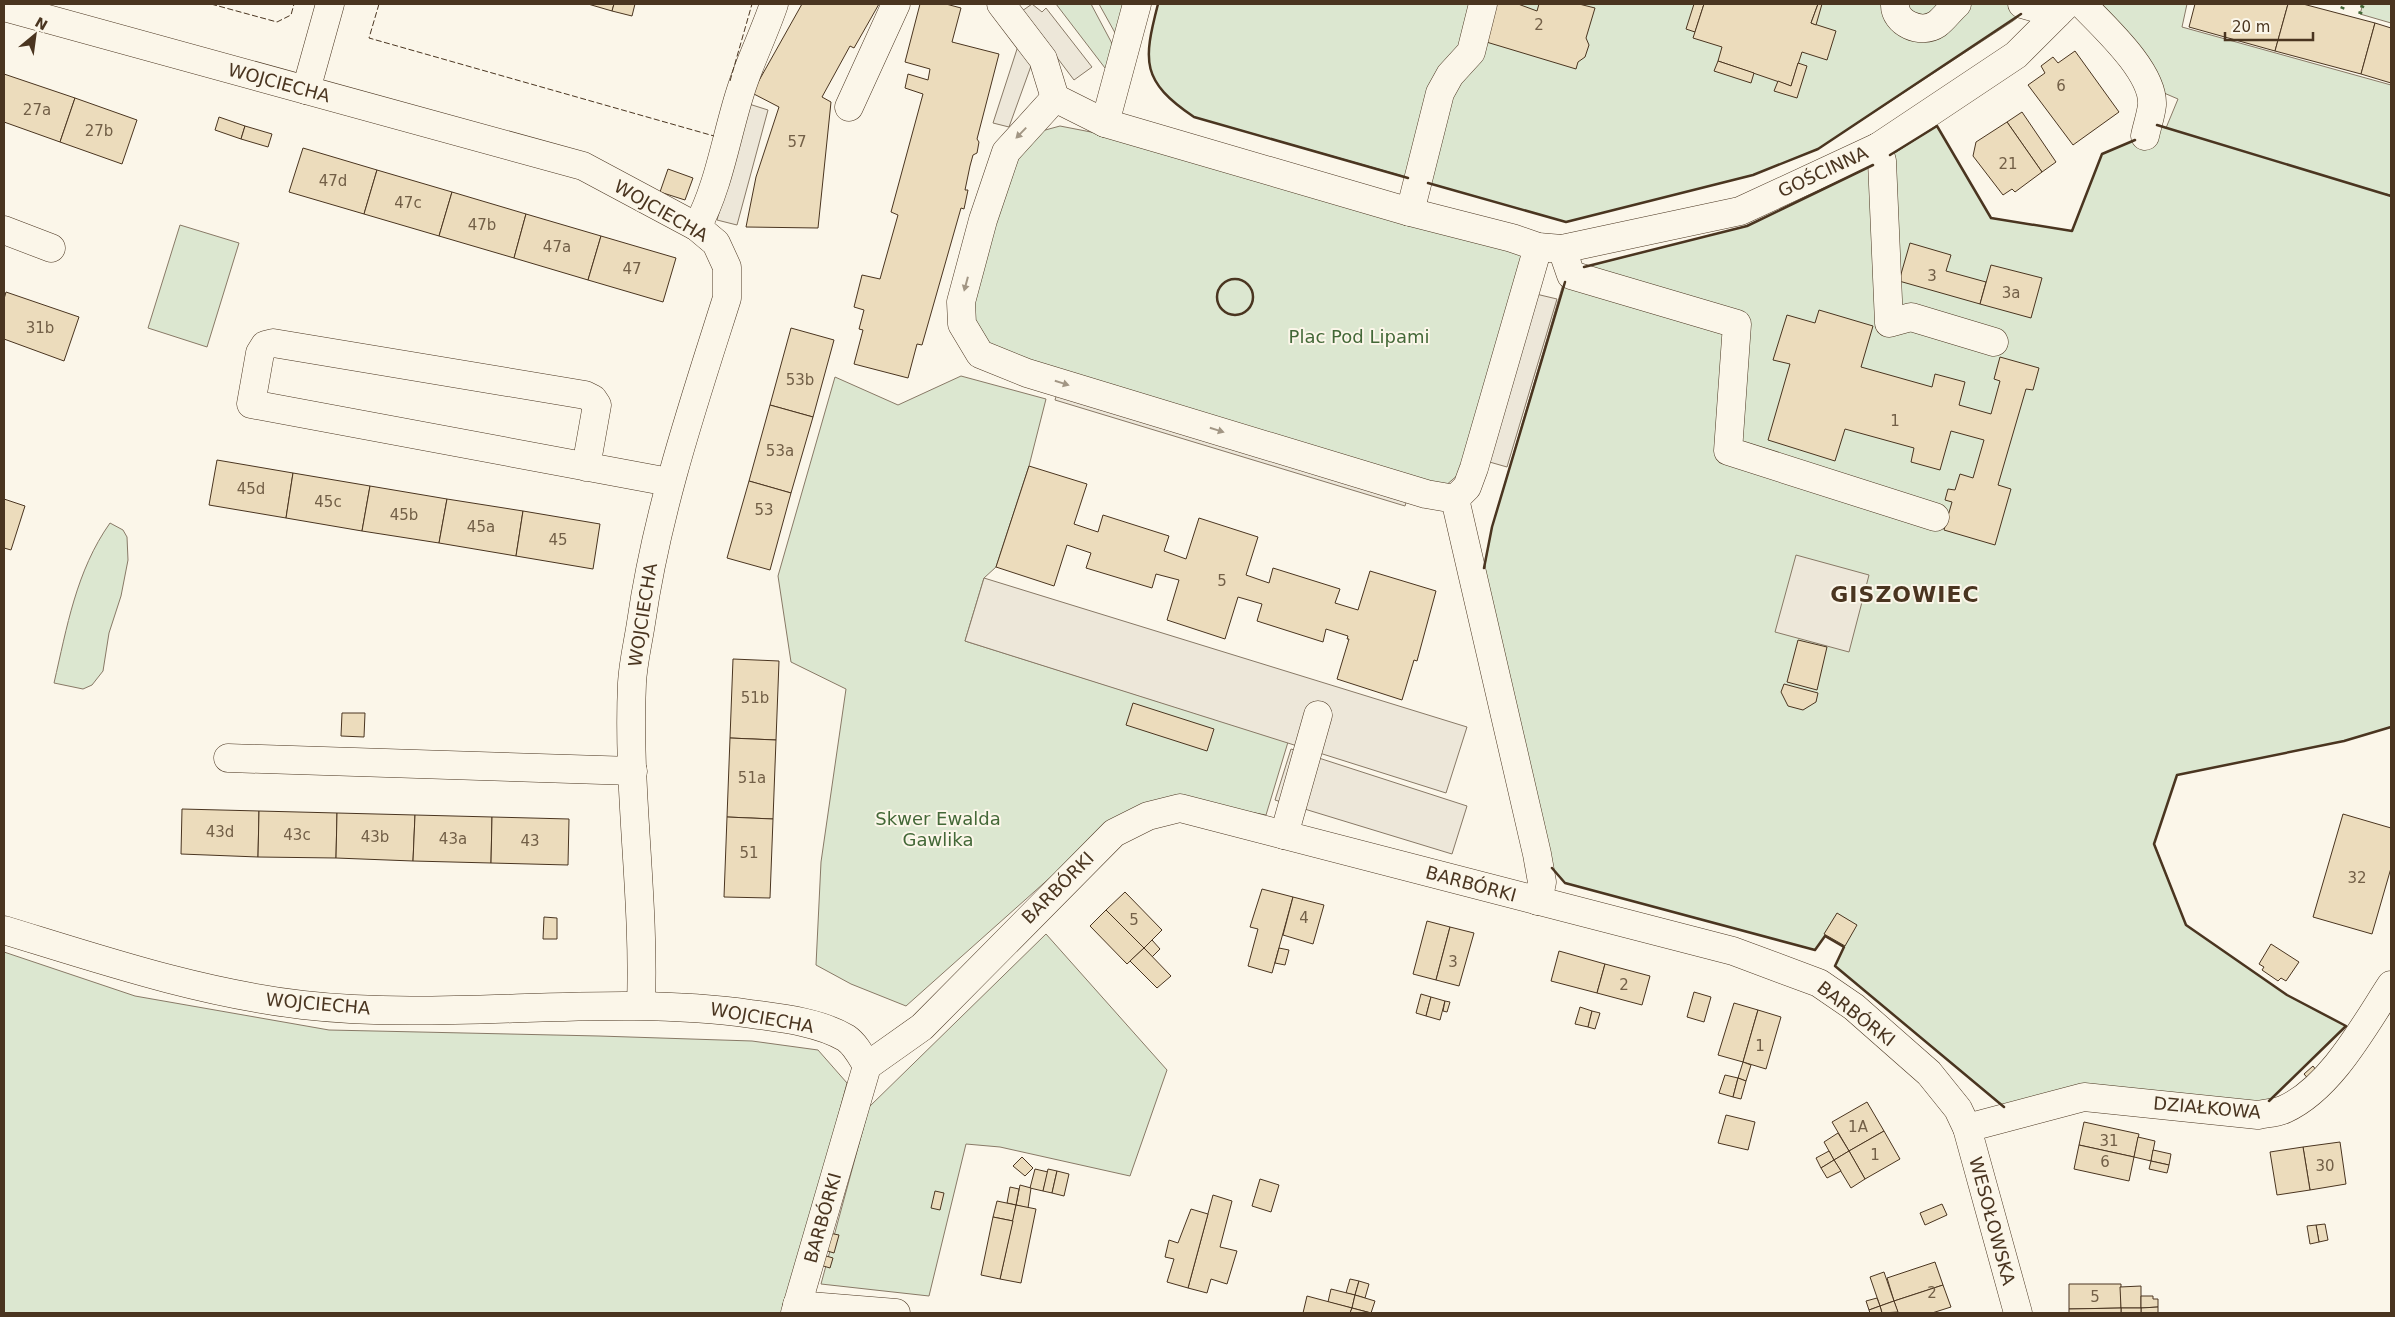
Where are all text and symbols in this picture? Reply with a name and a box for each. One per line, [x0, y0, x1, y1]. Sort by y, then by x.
north arrow [10, 10, 60, 60]
scale bar [2225, 10, 2312, 42]
text: N [32, 14, 50, 33]
house number: 2 [1534, 16, 1544, 34]
text: 20 m [2232, 18, 2270, 36]
street label: WOJCIECHA [226, 59, 333, 106]
house number: 6 [2056, 77, 2066, 95]
house number: 27a [23, 101, 51, 119]
house number: 27b [85, 122, 113, 140]
one-way arrow [1015, 127, 1027, 139]
house number: 57 [787, 133, 807, 151]
street label: GOŚCINNA [1775, 141, 1872, 201]
house number: 21 [1998, 155, 2018, 173]
house number: 47d [319, 172, 347, 190]
street label: WOJCIECHA [611, 175, 713, 246]
house number: 47c [394, 194, 422, 212]
house number: 47b [468, 216, 496, 234]
house number: 47a [543, 238, 571, 256]
house number: 47 [622, 260, 642, 278]
house number: 3 [1927, 267, 1937, 285]
one-way arrow [961, 277, 969, 292]
house number: 3a [2002, 284, 2020, 302]
house number: 31b [26, 319, 54, 337]
park label: Plac Pod Lipami [1289, 326, 1429, 347]
house number: 53b [786, 371, 814, 389]
one-way arrow [1055, 379, 1070, 387]
house number: 1 [1890, 412, 1900, 430]
one-way arrow [1210, 427, 1225, 435]
house number: 53a [766, 442, 794, 460]
house number: 45d [237, 480, 265, 498]
house number: 45c [314, 493, 342, 511]
house number: 53 [754, 501, 774, 519]
house number: 45b [390, 506, 418, 524]
house number: 45a [467, 518, 495, 536]
house number: 45 [548, 531, 568, 549]
street label: WOJCIECHA [624, 561, 661, 668]
house number: 5 [1217, 572, 1227, 590]
district label: GISZOWIEC [1830, 582, 1980, 607]
house number: 51b [741, 689, 769, 707]
house number: 51a [738, 769, 766, 787]
park label: Skwer Ewalda Gawlika [875, 808, 1001, 850]
house number: 43d [206, 823, 234, 841]
house number: 43c [283, 826, 311, 844]
house number: 43b [361, 828, 389, 846]
house number: 43a [439, 830, 467, 848]
house number: 43 [520, 832, 540, 850]
house number: 51 [739, 844, 759, 862]
street label: BARBÓRKI [1017, 847, 1098, 928]
street label: BARBÓRKI [1423, 861, 1519, 906]
house number: 32 [2347, 869, 2367, 887]
house number: 4 [1299, 909, 1309, 927]
house number: 5 [1129, 911, 1139, 929]
house number: 3 [1448, 953, 1458, 971]
house number: 2 [1619, 976, 1629, 994]
street label: BARBÓRKI [1813, 977, 1899, 1051]
street label: WOJCIECHA [265, 988, 372, 1019]
street label: WOJCIECHA [709, 998, 816, 1037]
house number: 1 [1755, 1037, 1765, 1055]
street label: DZIAŁKOWA [2152, 1092, 2262, 1123]
house number: 1A [1848, 1118, 1869, 1136]
house number: 31 [2099, 1132, 2119, 1150]
house number: 1 [1870, 1146, 1880, 1164]
house number: 6 [2100, 1153, 2110, 1171]
street label: WESOŁOWSKA [1965, 1154, 2020, 1288]
house number: 30 [2315, 1157, 2335, 1175]
street label: BARBÓRKI [800, 1170, 845, 1265]
house number: 2 [1927, 1284, 1937, 1302]
house number: 5 [2090, 1288, 2100, 1306]

